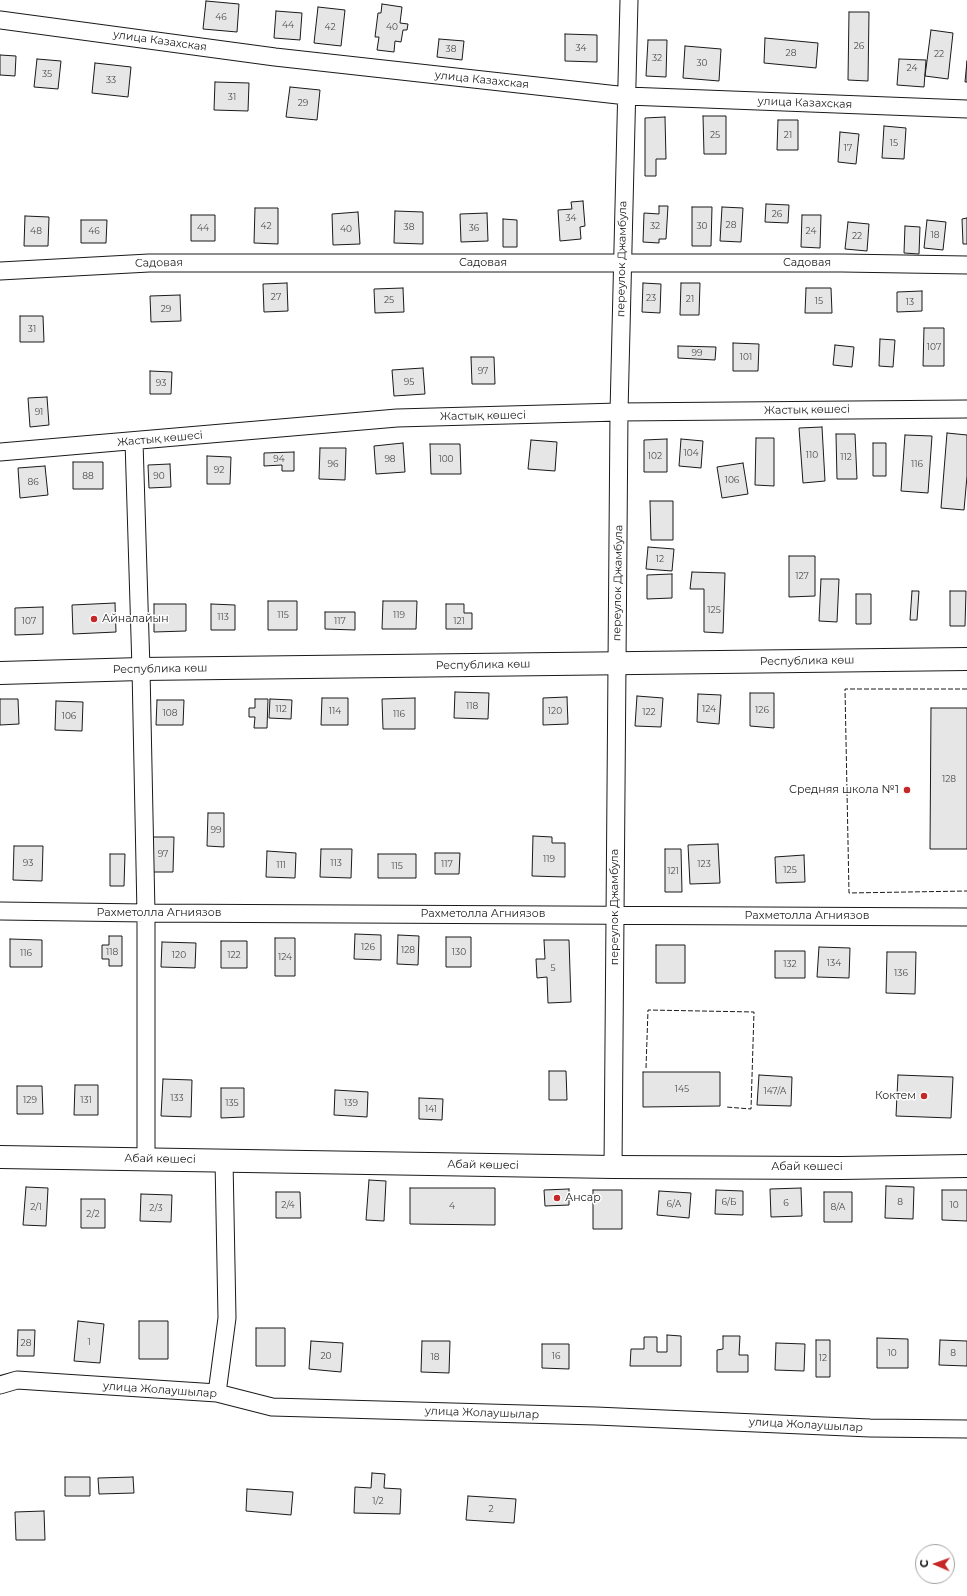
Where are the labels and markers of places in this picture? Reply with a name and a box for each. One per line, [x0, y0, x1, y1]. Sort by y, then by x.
place label: Айналайын [102, 612, 169, 626]
marker: Айналайын [89, 614, 99, 624]
place label: Средняя школа №1 [789, 783, 899, 797]
marker: Средняя школа №1 [902, 785, 912, 795]
place label: Коктем [875, 1089, 916, 1103]
marker: Коктем [919, 1091, 929, 1101]
place label: Ансар [565, 1191, 601, 1205]
marker: Ансар [552, 1193, 562, 1203]

